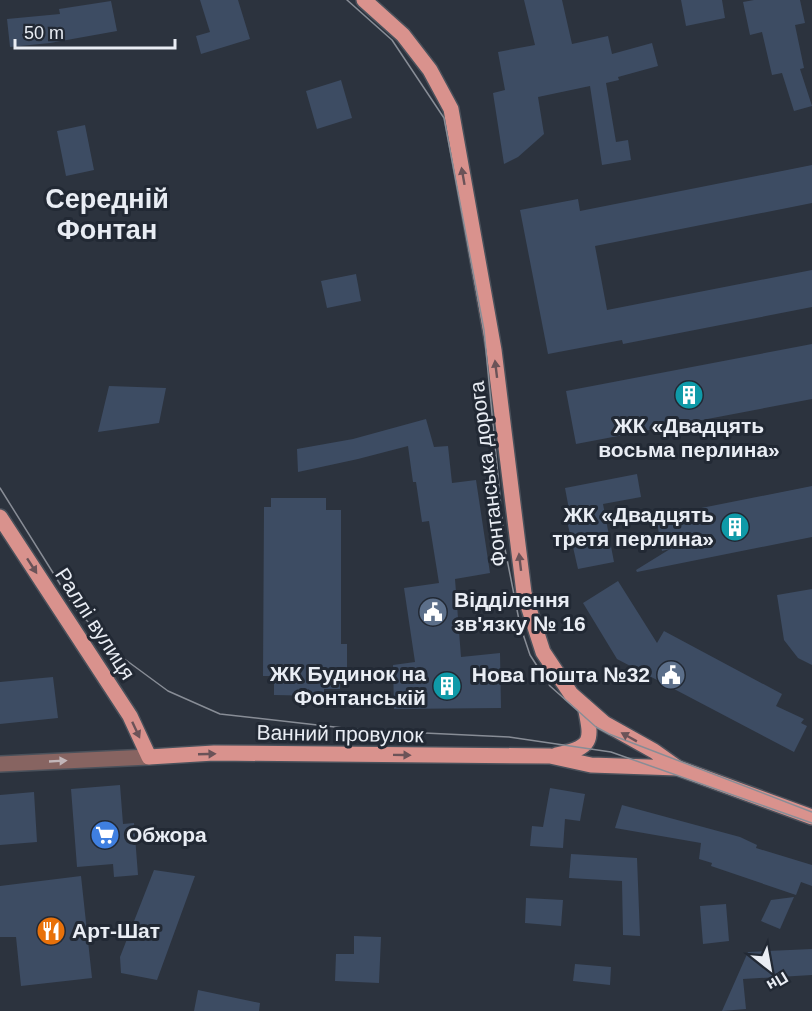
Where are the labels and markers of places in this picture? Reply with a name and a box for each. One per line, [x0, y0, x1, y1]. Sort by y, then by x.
building icon: ЖК «Двадцять восьма перлина» [673, 379, 705, 411]
place label: ЖК «Двадцять восьма перлина» [598, 414, 780, 461]
place label: ЖК «Двадцять третя перлина» [552, 503, 714, 550]
building icon: ЖК «Двадцять третя перлина» [719, 511, 751, 543]
place label: Відділення зв'язку № 16 [454, 588, 586, 635]
public building icon: Відділення зв'язку № 16 [417, 596, 449, 628]
public building icon: Нова Пошта №32 [655, 659, 687, 691]
place label: ЖК Будинок на Фонтанській [269, 662, 426, 709]
place label: Нова Пошта №32 [472, 663, 650, 686]
building icon: ЖК Будинок на Фонтанській [431, 670, 463, 702]
supermarket icon: Обжора [89, 819, 121, 851]
place label: Обжора [126, 823, 207, 846]
restaurant icon: Арт-Шат [35, 915, 67, 947]
place label: Арт-Шат [72, 919, 160, 942]

